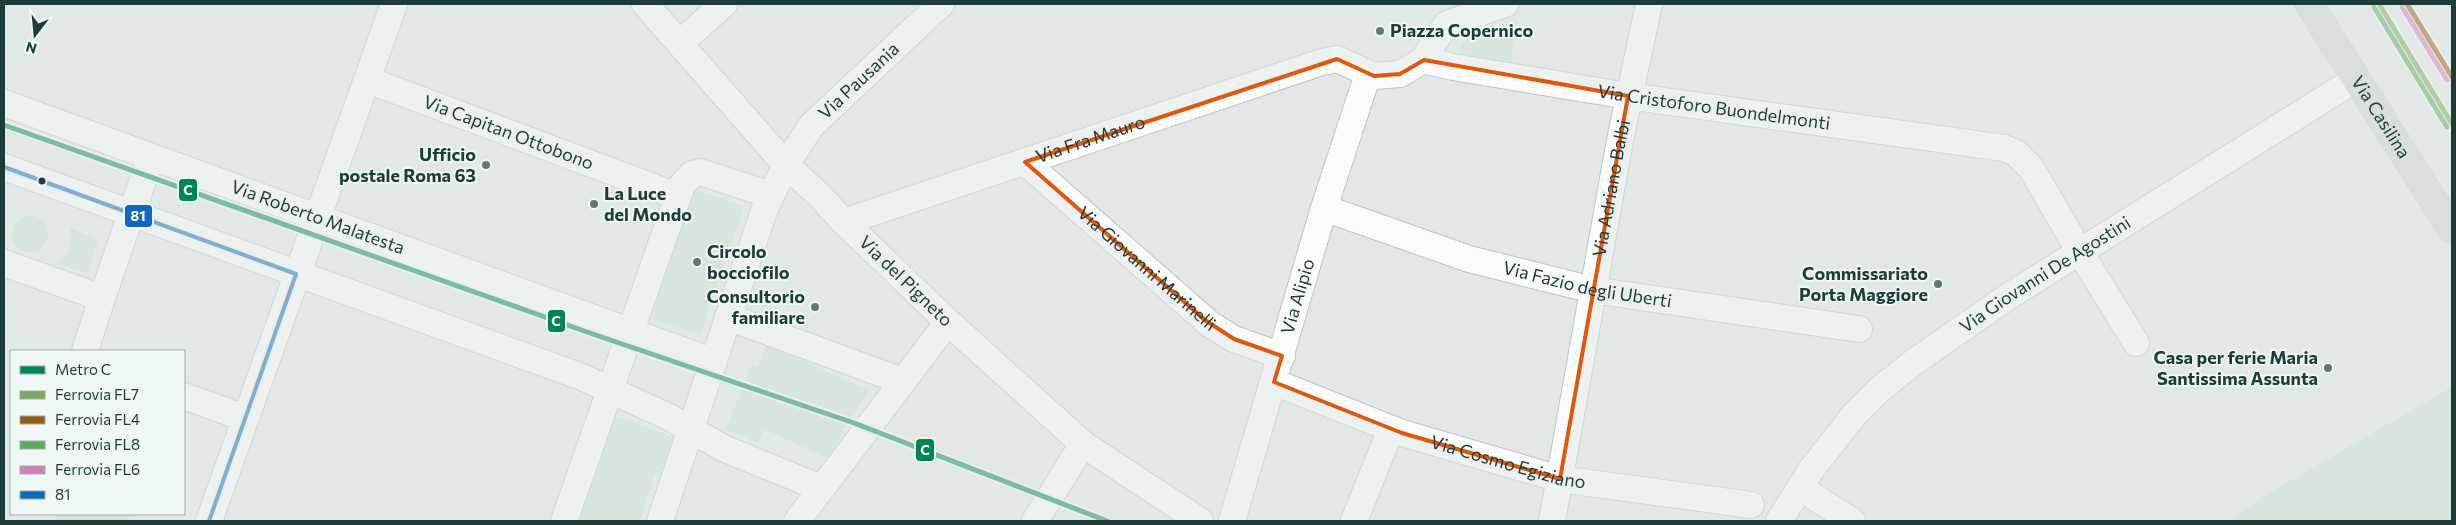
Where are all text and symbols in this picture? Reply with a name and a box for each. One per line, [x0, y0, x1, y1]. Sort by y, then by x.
north arrow [10, 10, 60, 60]
place label: Piazza Copernico [1390, 19, 1533, 41]
marker: Piazza Copernico [1374, 25, 1386, 37]
street label: Via Pausania [813, 37, 903, 123]
text: N [24, 38, 39, 58]
street label: Via Casilina [2347, 71, 2416, 162]
street label: Via Cristoforo Buondelmonti [1596, 79, 1832, 134]
street label: Via Capitan Ottobono [421, 90, 597, 174]
street label: Via Fra Mauro [1033, 110, 1148, 167]
street label: Via Adriano Balbi [1587, 117, 1634, 258]
place label: Ufficio postale Roma 63 [339, 143, 476, 186]
marker: Ufficio postale Roma 63 [480, 159, 492, 171]
street label: Via Roberto Malatesta [228, 175, 408, 258]
unlabelled marker [37, 176, 47, 186]
line badge: C [178, 178, 198, 202]
text: C [183, 181, 193, 198]
place label: La Luce del Mondo [604, 182, 692, 225]
marker: La Luce del Mondo [588, 198, 600, 210]
street label: Via Giovanni Marinelli [1074, 201, 1220, 335]
line badge: 81 [124, 204, 153, 228]
text: 81 [131, 207, 146, 224]
street label: Via Giovanni De Agostini [1955, 211, 2134, 337]
street label: Via del Pigneto [855, 231, 958, 331]
place label: Circolo bocciofilo [707, 240, 790, 283]
marker: Circolo bocciofilo [691, 256, 703, 268]
street label: Via Alipio [1276, 256, 1319, 337]
street label: Via Fazio degli Uberti [1501, 256, 1673, 311]
place label: Commissariato Porta Maggiore [1799, 262, 1928, 305]
marker: Commissariato Porta Maggiore [1932, 278, 1944, 290]
place label: Consultorio familiare [706, 285, 805, 328]
marker: Consultorio familiare [809, 301, 821, 313]
line badge: C [547, 309, 566, 333]
text: C [551, 312, 561, 329]
place label: Casa per ferie Maria Santissima Assunta [2153, 346, 2318, 389]
legend [10, 350, 185, 515]
text: Metro C [55, 360, 111, 378]
marker: Casa per ferie Maria Santissima Assunta [2322, 362, 2334, 374]
text: Ferrovia FL7 [55, 385, 139, 403]
text: Ferrovia FL4 [55, 410, 140, 428]
street label: Via Cosmo Egiziano [1428, 430, 1587, 492]
text: Ferrovia FL8 [55, 435, 140, 453]
line badge: C [915, 438, 935, 462]
text: C [920, 441, 930, 458]
text: Ferrovia FL6 [55, 460, 140, 478]
text: 81 [55, 485, 71, 503]

